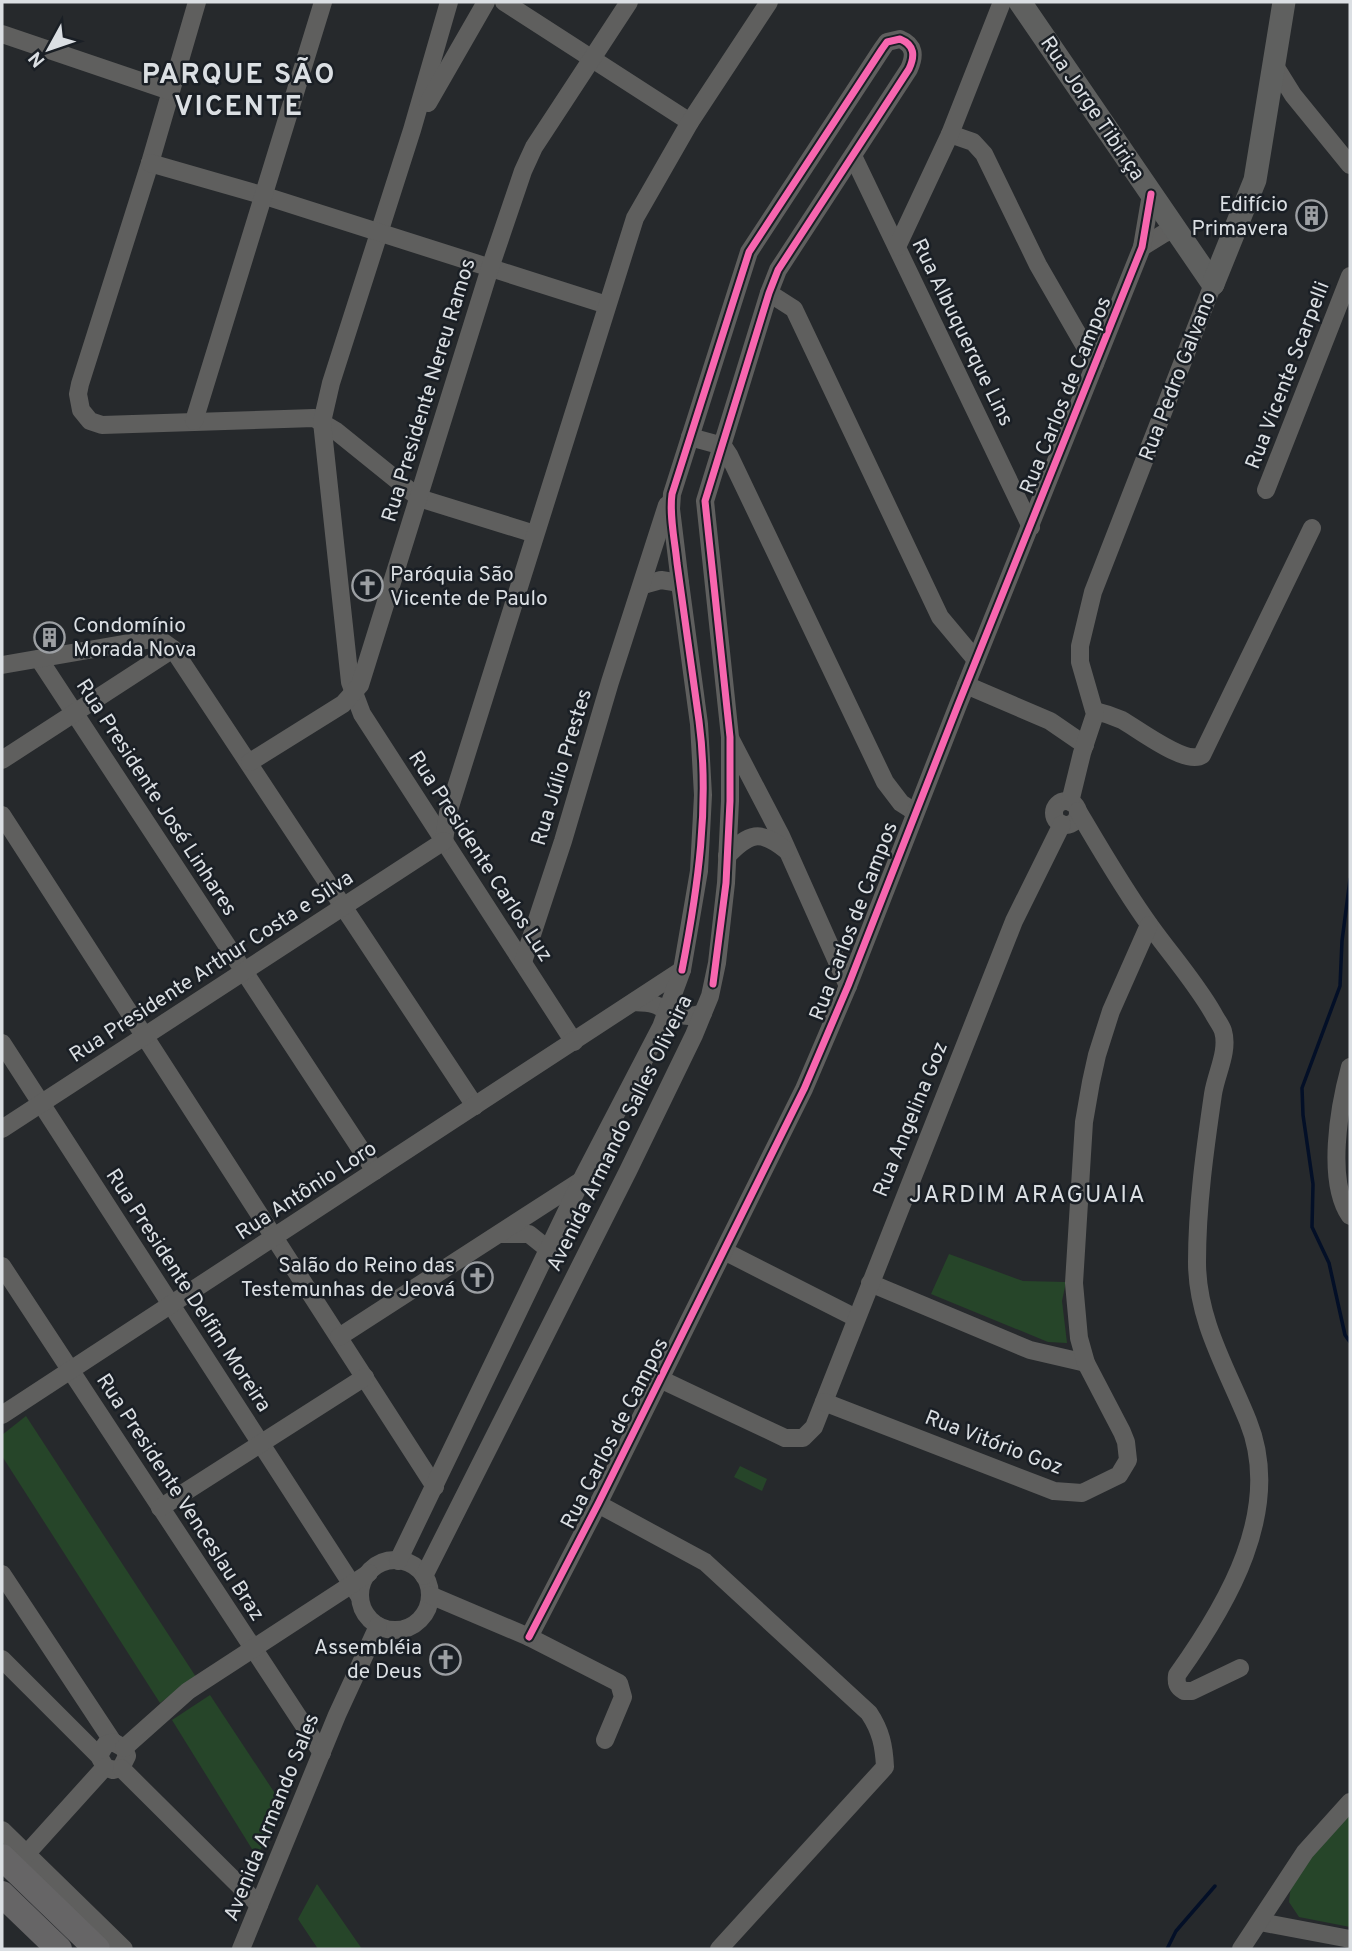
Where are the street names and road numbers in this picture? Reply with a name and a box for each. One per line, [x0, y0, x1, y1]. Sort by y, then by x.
street label: Rua Jorge Tibiriça [1033, 31, 1150, 186]
street label: Rua Albuquerque Lins [905, 234, 1019, 431]
street label: Rua Presidente Nereu Ramos [376, 255, 482, 525]
street label: Rua Vicente Scarpelli [1240, 278, 1337, 473]
street label: Rua Pedro Galvano [1134, 288, 1223, 465]
street label: Rua Carlos de Campos [1014, 293, 1118, 498]
street label: Rua Presidente José Linhares [69, 674, 243, 921]
street label: Rua Júlio Prestes [526, 686, 599, 849]
street label: Rua Presidente Carlos Luz [401, 746, 558, 968]
street label: Rua Carlos de Campos [804, 818, 905, 1025]
street label: Rua Presidente Arthur Costa e Silva [65, 865, 359, 1069]
street label: Avenida Armando Salles Oliveira [542, 991, 699, 1276]
street label: Rua Angelina Goz [868, 1038, 955, 1201]
street label: Rua Antônio Loro [231, 1136, 382, 1247]
street label: Rua Presidente Delfim Moreira [99, 1164, 277, 1418]
street label: Rua Carlos de Campos [555, 1334, 675, 1534]
street label: Rua Presidente Venceslau Braz [89, 1369, 270, 1627]
street label: Rua Vitório Goz [921, 1405, 1066, 1482]
street label: Avenida Armando Sales [218, 1710, 326, 1925]

